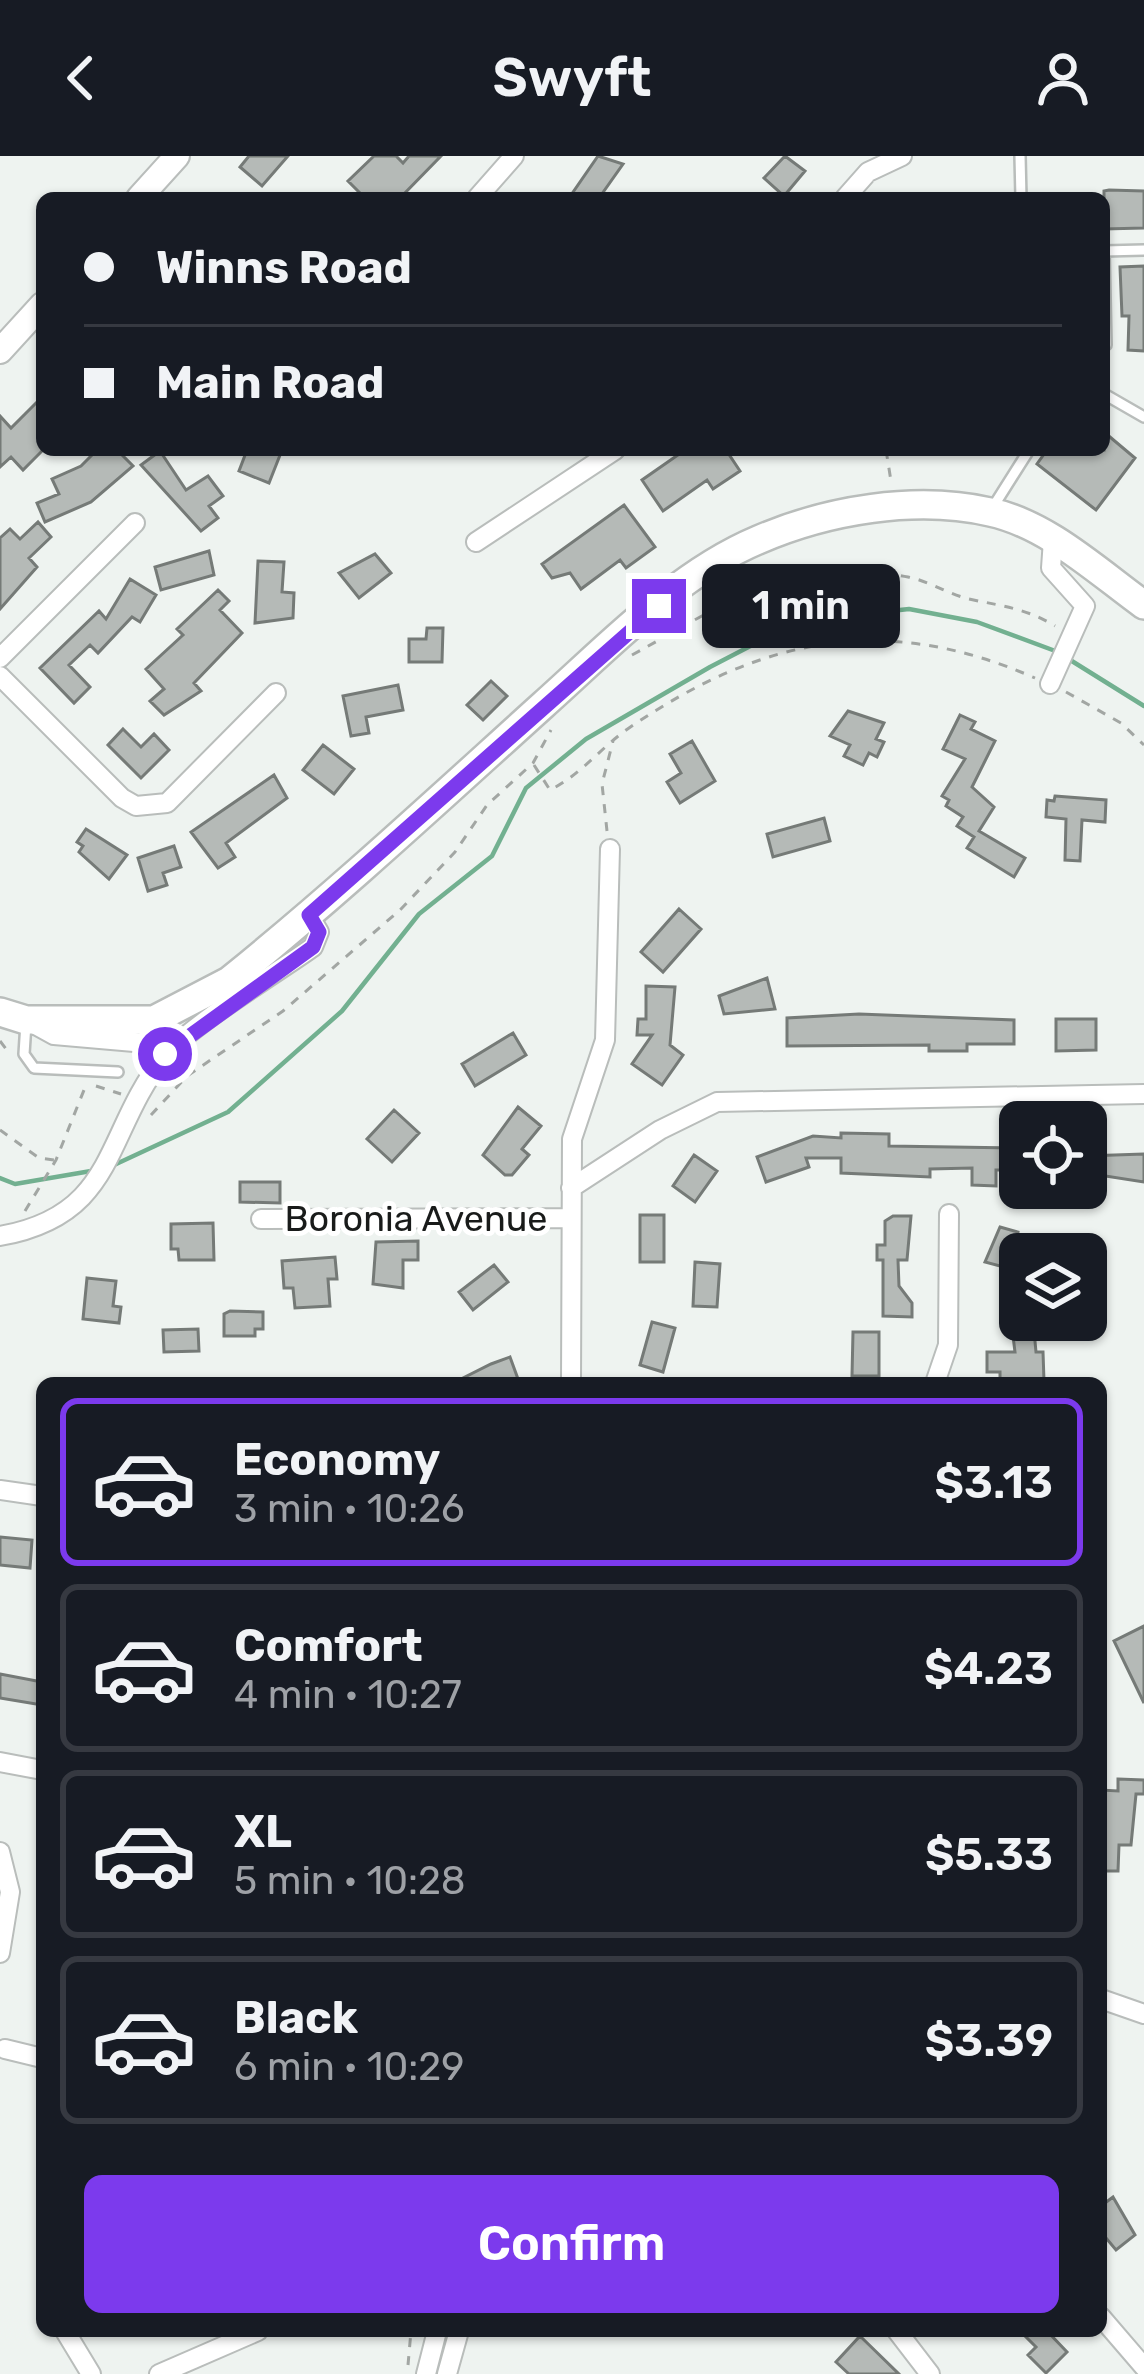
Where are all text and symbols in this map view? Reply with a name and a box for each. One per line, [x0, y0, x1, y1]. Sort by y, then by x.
icon: back [48, 45, 114, 111]
icon: person [1030, 45, 1096, 111]
text: Swyft [493, 46, 651, 110]
text: Winns Road [156, 241, 412, 294]
text: Main Road [156, 356, 384, 409]
callout: 1 min [701, 564, 899, 648]
route end [632, 579, 686, 633]
text: 1 min [752, 583, 850, 629]
route start [138, 1027, 192, 1081]
map controls [999, 1101, 1107, 1341]
button: locate [999, 1101, 1107, 1209]
street label: Boronia Avenue [284, 1197, 548, 1240]
button: layers [999, 1233, 1107, 1341]
icon: car [90, 1428, 198, 1536]
text: Economy [234, 1433, 440, 1486]
text: $3.13 [935, 1456, 1053, 1509]
text: 3 min · 10:26 [234, 1486, 465, 1532]
icon: car [90, 1614, 198, 1722]
text: Comfort [234, 1619, 423, 1672]
text: $4.23 [924, 1642, 1053, 1695]
text: 4 min · 10:27 [234, 1672, 462, 1718]
icon: car [90, 1800, 198, 1908]
text: XL [234, 1805, 292, 1858]
text: $5.33 [925, 1828, 1053, 1881]
text: 5 min · 10:28 [234, 1858, 466, 1904]
icon: car [90, 1986, 198, 2094]
text: Black [234, 1991, 358, 2044]
text: $3.39 [925, 2014, 1053, 2067]
text: 6 min · 10:29 [234, 2044, 464, 2090]
button: Confirm [84, 2175, 1059, 2313]

